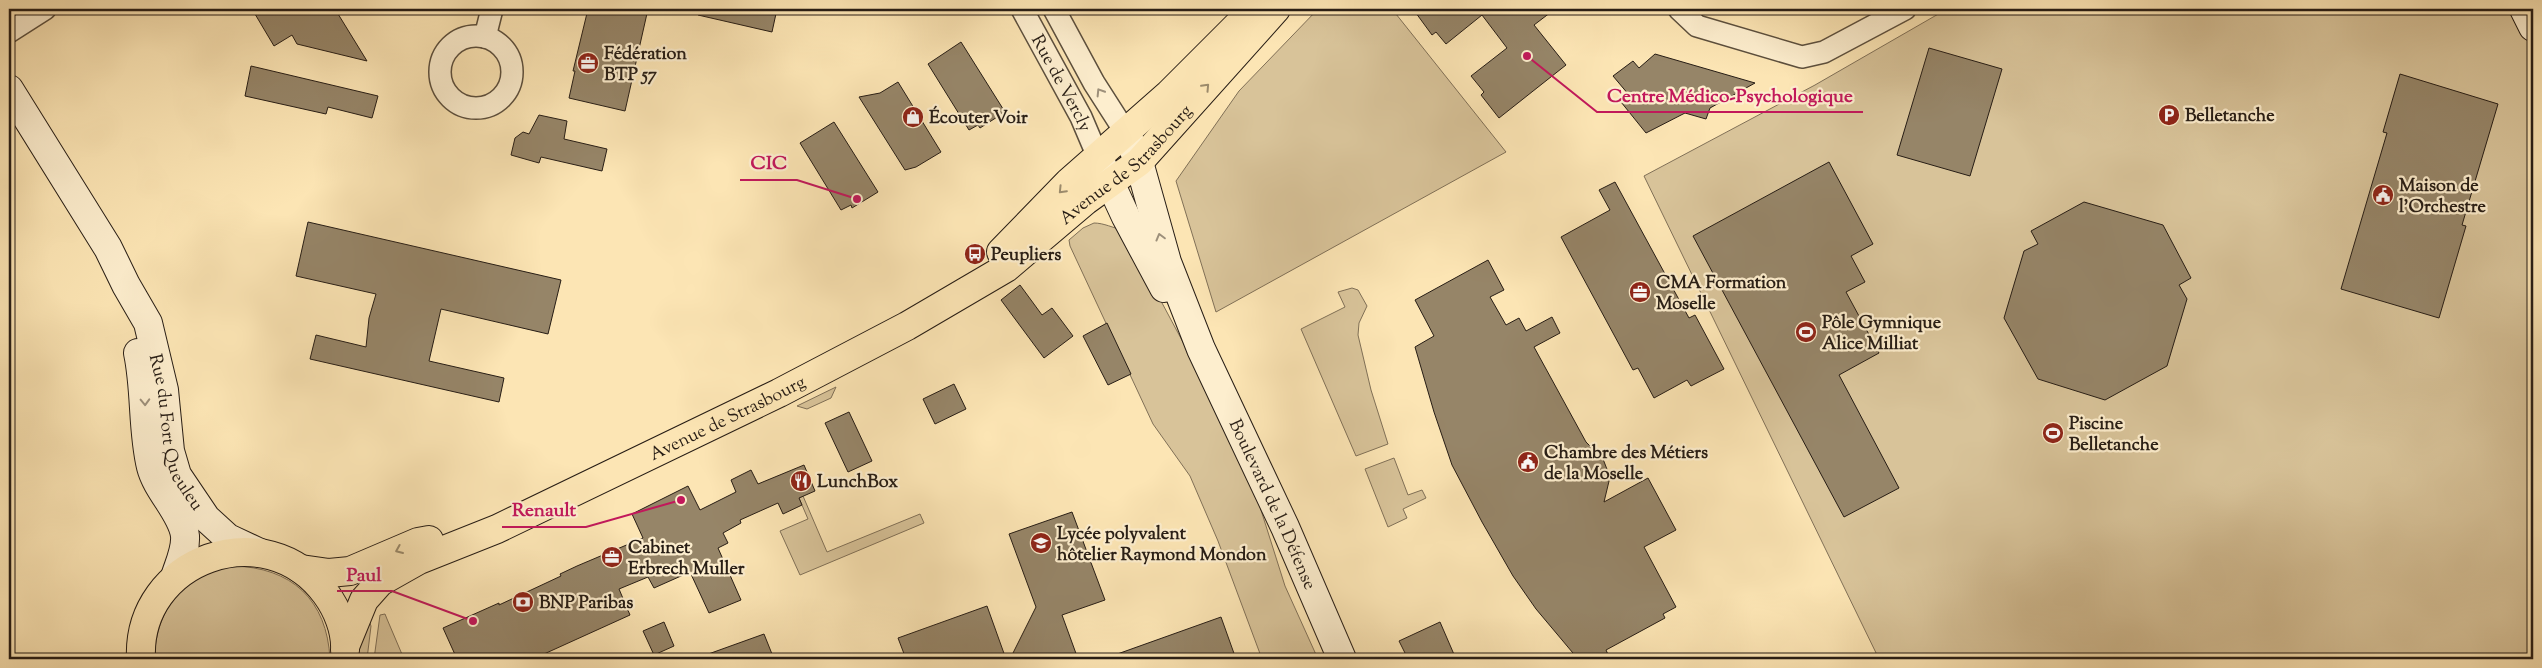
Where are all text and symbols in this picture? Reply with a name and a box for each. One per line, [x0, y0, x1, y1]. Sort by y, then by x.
street label: Rue de Vercly [1023, 30, 1097, 136]
place label: Fédération BTP 57 [604, 42, 687, 89]
office icon: Fédération BTP 57 [576, 51, 600, 75]
callout: Centre Médico-Psychologique [1597, 78, 1863, 112]
one-way arrow [1200, 83, 1209, 92]
text: Centre Médico-Psychologique [1607, 84, 1853, 111]
one-way arrow [1097, 89, 1106, 98]
street label: Avenue de Strasbourg [1055, 100, 1199, 232]
parking icon: Belletanche [2157, 103, 2181, 127]
place label: Belletanche [2185, 104, 2275, 130]
shop icon: Écouter Voir [901, 105, 925, 129]
place label: Écouter Voir [929, 105, 1028, 132]
callout: CIC [740, 146, 797, 180]
text: CIC [751, 151, 787, 178]
place label: Maison de l'Orchestre [2399, 174, 2486, 221]
public building icon: Maison de l'Orchestre [2371, 183, 2395, 207]
one-way arrow [1059, 184, 1068, 193]
one-way arrow [1156, 234, 1166, 242]
bus stop icon: Peupliers [963, 242, 987, 266]
place label: Peupliers [991, 243, 1061, 269]
place label: CMA Formation Moselle [1656, 271, 1787, 318]
office icon: CMA Formation Moselle [1628, 280, 1652, 304]
place label: Pôle Gymnique Alice Milliat [1822, 311, 1942, 358]
sports icon: Pôle Gymnique Alice Milliat [1794, 320, 1818, 344]
street label: Rue du Fort Queuleu [141, 352, 209, 517]
street label: Avenue de Strasbourg [646, 370, 811, 469]
one-way arrow [139, 398, 150, 406]
place label: Piscine Belletanche [2069, 412, 2159, 459]
street label: Boulevard de la Défense [1221, 415, 1322, 594]
sports icon: Piscine Belletanche [2041, 421, 2065, 445]
place label: Chambre des Métiers de la Moselle [1544, 441, 1708, 488]
public building icon: Chambre des Métiers de la Moselle [1516, 450, 1540, 474]
restaurant icon: LunchBox [789, 469, 813, 493]
place label: LunchBox [817, 470, 898, 496]
callout: Renault [502, 493, 586, 527]
text: Renault [512, 498, 577, 525]
place label: Lycée polyvalent hôtelier Raymond Mondon [1057, 522, 1267, 569]
school or university icon: Lycée polyvalent hôtelier Raymond Mondon [1029, 531, 1053, 555]
place label: Cabinet Erbrech Muller [628, 536, 745, 583]
one-way arrow [395, 544, 404, 555]
office icon: Cabinet Erbrech Muller [600, 545, 624, 569]
callout: Paul [337, 557, 392, 591]
text: Paul [346, 563, 382, 590]
bank icon: BNP Paribas [511, 590, 535, 614]
place label: BNP Paribas [539, 591, 633, 617]

